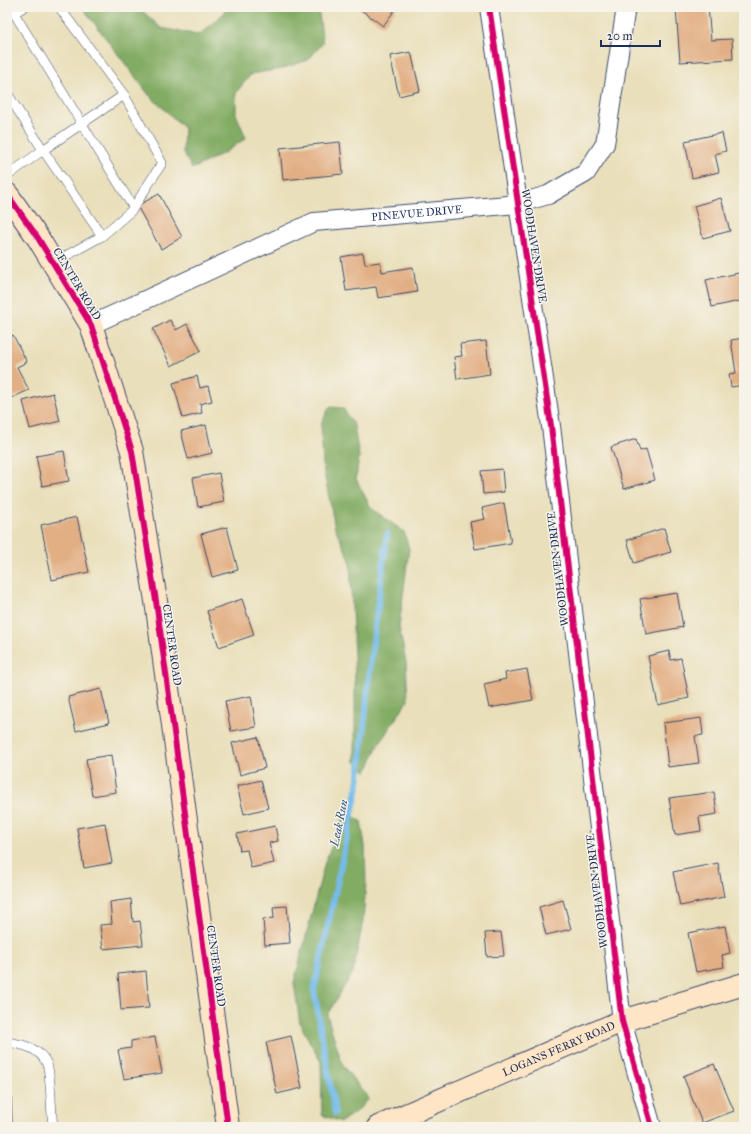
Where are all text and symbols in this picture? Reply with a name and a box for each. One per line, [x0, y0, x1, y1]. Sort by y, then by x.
scale bar [601, 22, 660, 48]
text: 20 m [607, 29, 633, 43]
street label: WOODHAVEN DRIVE [519, 188, 549, 304]
street label: PINEVUE DRIVE [371, 202, 463, 223]
street label: CENTER ROAD [50, 245, 104, 323]
street label: WOODHAVEN DRIVE [545, 511, 571, 627]
street label: CENTER ROAD [160, 603, 184, 687]
water label: Leak Run [327, 798, 351, 849]
street label: WOODHAVEN DRIVE [584, 833, 610, 949]
street label: CENTER ROAD [204, 924, 228, 1008]
street label: LOGANS FERRY ROAD [500, 1018, 617, 1079]

